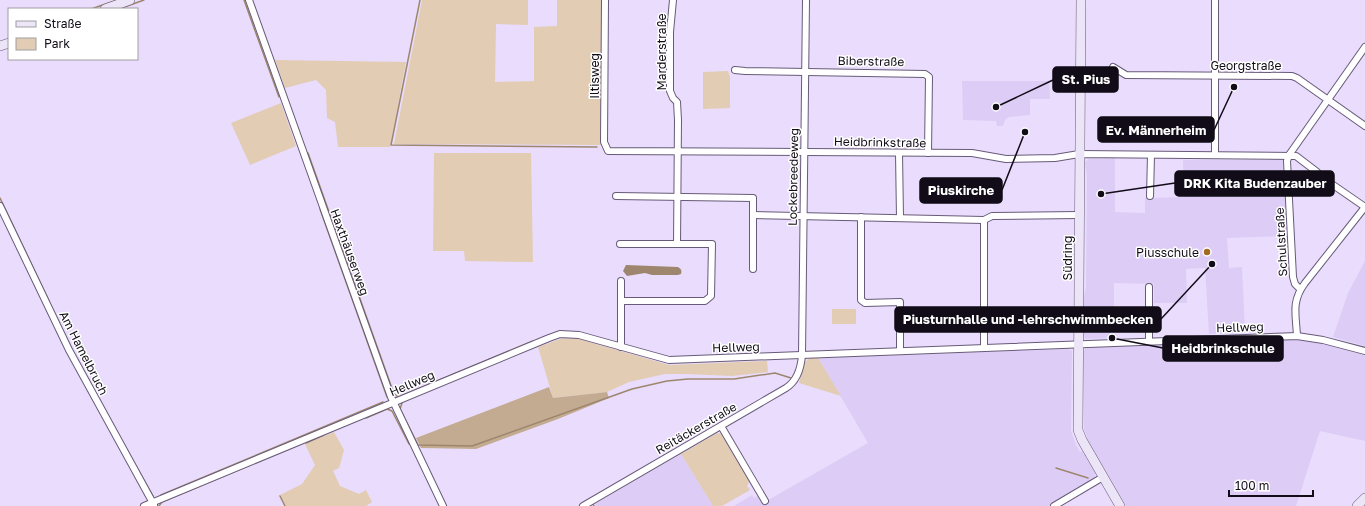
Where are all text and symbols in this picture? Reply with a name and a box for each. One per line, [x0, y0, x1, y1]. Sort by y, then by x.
legend [8, 8, 138, 60]
street label: Marderstraße [654, 13, 669, 91]
text: Straße [44, 16, 82, 31]
text: Park [44, 36, 70, 51]
street label: Iltisweg [587, 53, 602, 99]
street label: Biberstraße [838, 53, 905, 69]
street label: Georgstraße [1211, 58, 1282, 73]
callout: St. Pius [1053, 67, 1118, 92]
text: St. Pius [1062, 71, 1110, 87]
callout: Ev. Männerheim [1098, 117, 1214, 142]
text: Ev. Männerheim [1106, 122, 1206, 138]
street label: Lockebreedeweg [785, 128, 801, 226]
street label: Heidbrinkstraße [834, 134, 926, 150]
callout: DRK Kita Budenzauber [1175, 171, 1334, 196]
text: DRK Kita Budenzauber [1183, 175, 1327, 191]
callout: Piuskirche [920, 178, 1002, 203]
text: Piuskirche [928, 182, 994, 198]
street label: Haxthäuserweg [327, 207, 373, 297]
street label: Schulstraße [1272, 207, 1290, 277]
street label: Südring [1060, 236, 1075, 280]
place label: Piusschule [1136, 245, 1199, 260]
marker: Piusschule [1202, 247, 1212, 257]
callout: Piusturnhalle und -lehrschwimmbecken [895, 307, 1161, 332]
street label: Am Hamelbruch [56, 309, 112, 397]
text: Piusturnhalle und -lehrschwimmbecken [903, 311, 1153, 327]
street label: Hellweg [1216, 319, 1264, 335]
callout: Heidbrinkschule [1163, 336, 1283, 361]
street label: Hellweg [712, 339, 760, 355]
text: Heidbrinkschule [1171, 340, 1275, 356]
street label: Hellweg [387, 367, 437, 399]
street label: Reitäckerstraße [653, 399, 739, 457]
scale bar [1229, 472, 1313, 498]
text: 100 m [1235, 478, 1269, 493]

